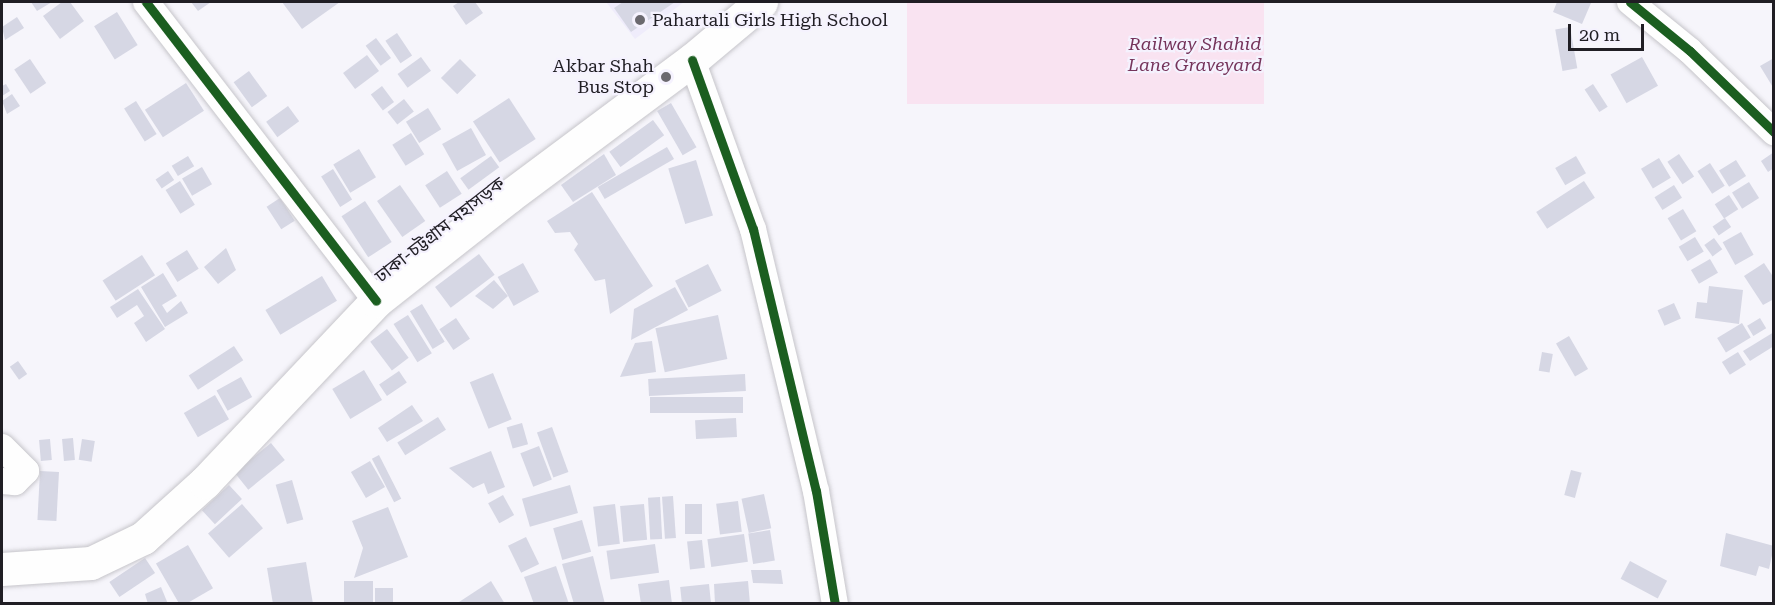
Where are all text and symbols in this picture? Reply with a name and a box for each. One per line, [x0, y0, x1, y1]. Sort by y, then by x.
place label: Pahartali Girls High School [652, 9, 888, 31]
scale bar [1571, 12, 1648, 50]
marker: Pahartali Girls High School [633, 13, 647, 27]
text: 20 m [1579, 24, 1620, 45]
park label: Railway Shahid Lane Graveyard [1128, 34, 1262, 76]
place label: Akbar Shah Bus Stop [553, 56, 654, 98]
marker: Akbar Shah Bus Stop [659, 70, 673, 84]
street label: ঢাকা-চট্টগ্রাম মহাসড়ক [371, 173, 509, 287]

